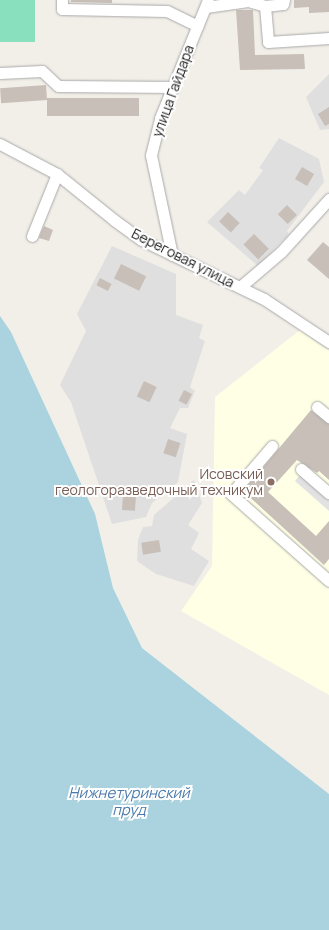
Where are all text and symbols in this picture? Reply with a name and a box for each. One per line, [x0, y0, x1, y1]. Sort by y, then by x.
street label: улица Гайдара [149, 43, 197, 139]
street label: Береговая улица [129, 225, 237, 291]
place label: Исовский геологоразведочный техникум [55, 466, 263, 498]
marker: Исовский геологоразведочный техникум [266, 477, 276, 487]
water label: Нижнетуринский пруд [68, 783, 190, 818]

